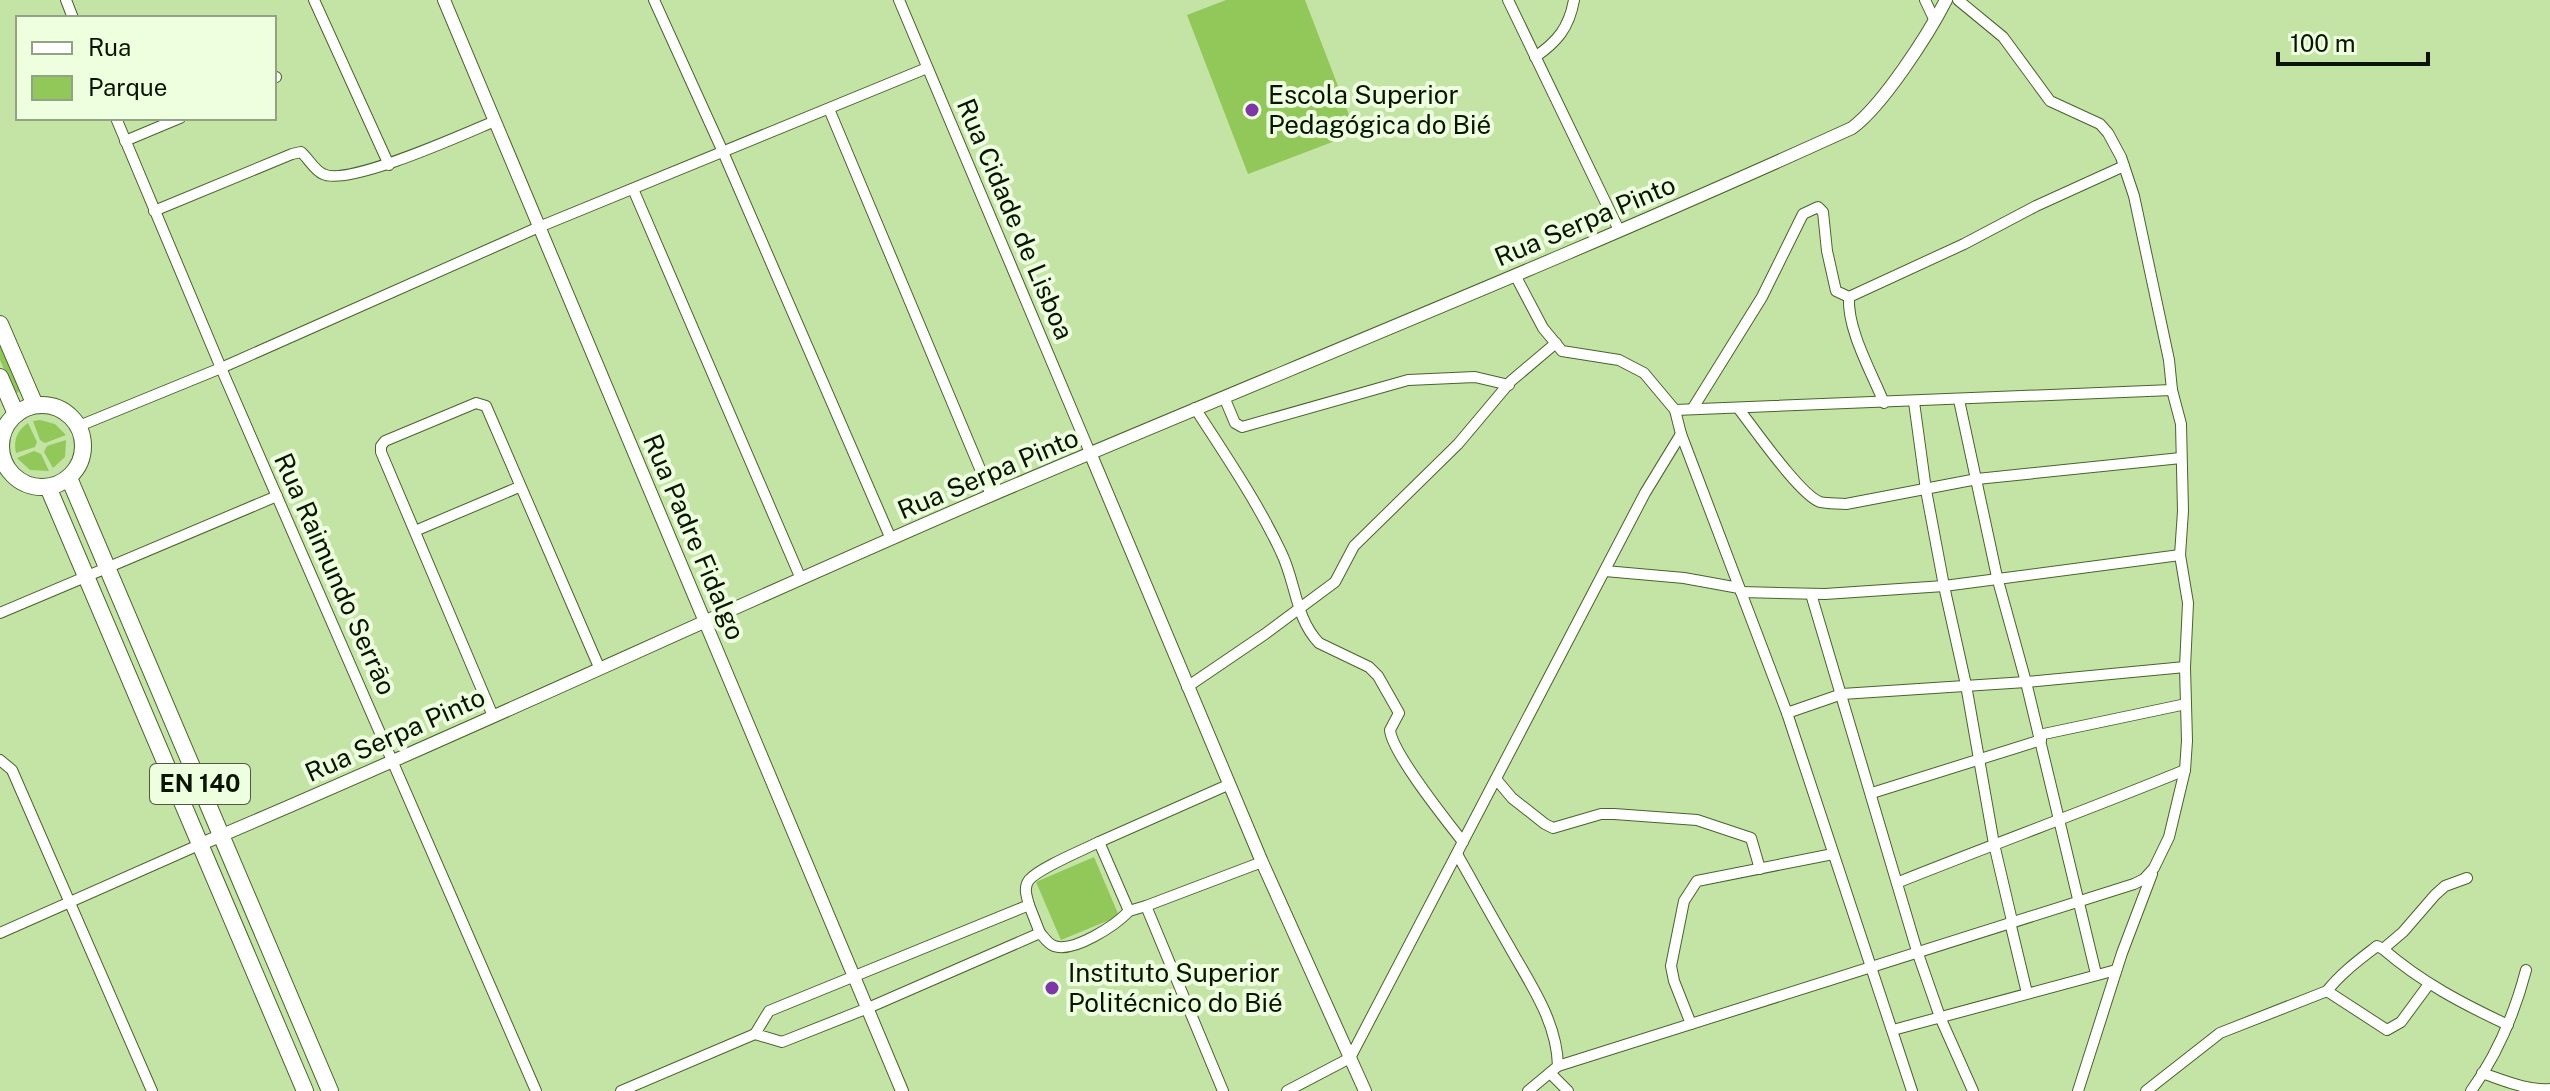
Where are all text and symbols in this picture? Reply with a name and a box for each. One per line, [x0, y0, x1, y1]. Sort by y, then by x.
legend [16, 16, 276, 120]
scale bar [2278, 16, 2428, 66]
text: 100 m [2290, 29, 2356, 57]
text: Rua [88, 33, 131, 61]
text: Parque [88, 73, 167, 101]
place label: Escola Superior Pedagógica do Bié [1268, 79, 1491, 140]
street label: Rua Cidade de Lisboa [951, 94, 1080, 344]
marker: Escola Superior Pedagógica do Bié [1243, 101, 1261, 119]
street label: Rua Serpa Pinto [1490, 168, 1680, 273]
street label: Rua Serpa Pinto [893, 421, 1083, 526]
street label: Rua Padre Fidalgo [637, 429, 752, 644]
street label: Rua Raimundo Serrão [268, 448, 403, 700]
street label: Rua Serpa Pinto [300, 681, 490, 788]
road number: EN 140 [150, 764, 250, 804]
place label: Instituto Superior Politécnico do Bié [1068, 957, 1283, 1018]
marker: Instituto Superior Politécnico do Bié [1043, 979, 1061, 997]

